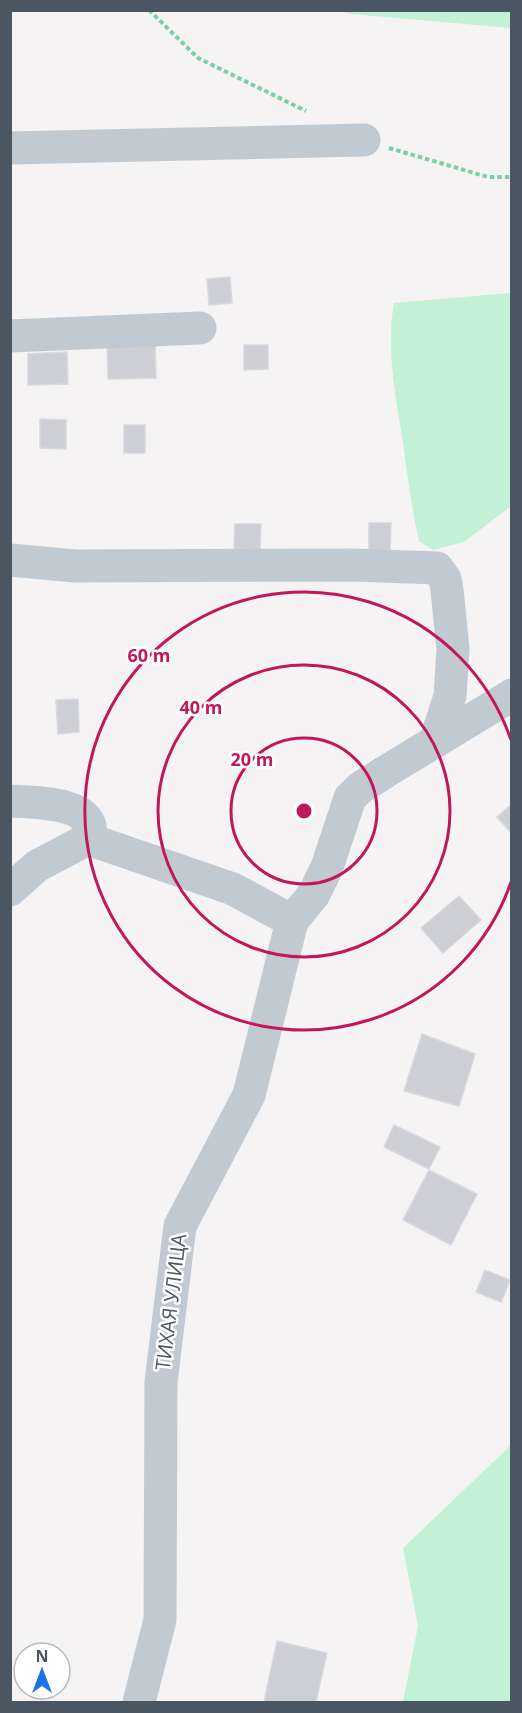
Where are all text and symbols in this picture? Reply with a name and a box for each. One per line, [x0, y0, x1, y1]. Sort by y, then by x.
text: 60 m [128, 643, 170, 667]
text: 40 m [180, 695, 222, 719]
text: 20 m [231, 747, 273, 771]
centre of rings [294, 801, 314, 821]
street label: ТИХАЯ УЛИЦА [149, 1232, 192, 1372]
north arrow [12, 1641, 72, 1701]
text: N [35, 1645, 49, 1667]

